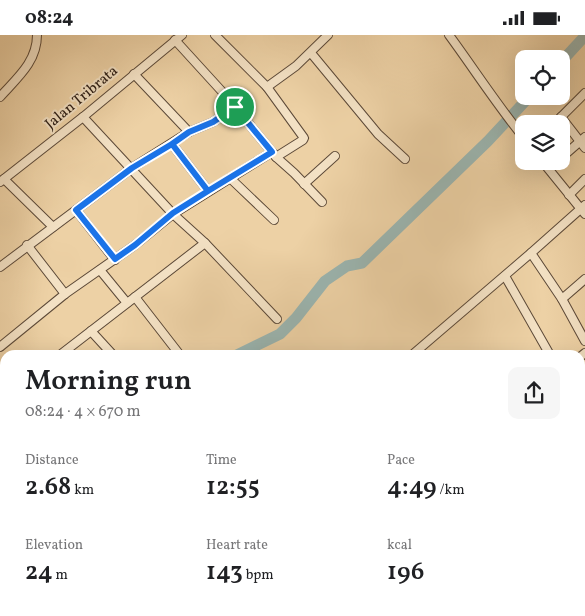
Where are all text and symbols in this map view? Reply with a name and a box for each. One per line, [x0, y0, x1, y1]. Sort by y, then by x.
text: 08:24 [25, 5, 74, 31]
map controls [515, 50, 570, 170]
button: locate [515, 50, 570, 105]
street label: Jalan Tribrata [41, 61, 123, 135]
pin [214, 86, 256, 128]
icon: arrive [221, 93, 249, 121]
button: layers [515, 115, 570, 170]
text: Morning run [25, 362, 192, 401]
button: share [508, 367, 560, 419]
text: 08:24 · 4 × 670 m [25, 401, 141, 423]
text: Distance [25, 451, 79, 470]
text: Time [206, 451, 237, 470]
text: Pace [387, 451, 415, 470]
text: 2.68 [25, 470, 71, 505]
text: 12:55 [206, 470, 260, 505]
text: 4:49 [387, 470, 437, 505]
text: km [71, 481, 94, 500]
text: /km [437, 481, 465, 500]
text: Elevation [25, 536, 83, 555]
text: Heart rate [206, 536, 268, 555]
text: kcal [387, 536, 412, 555]
text: 24 [25, 555, 53, 590]
text: 143 [206, 555, 243, 590]
text: 196 [387, 555, 424, 590]
text: m [53, 566, 68, 585]
text: bpm [243, 566, 274, 585]

